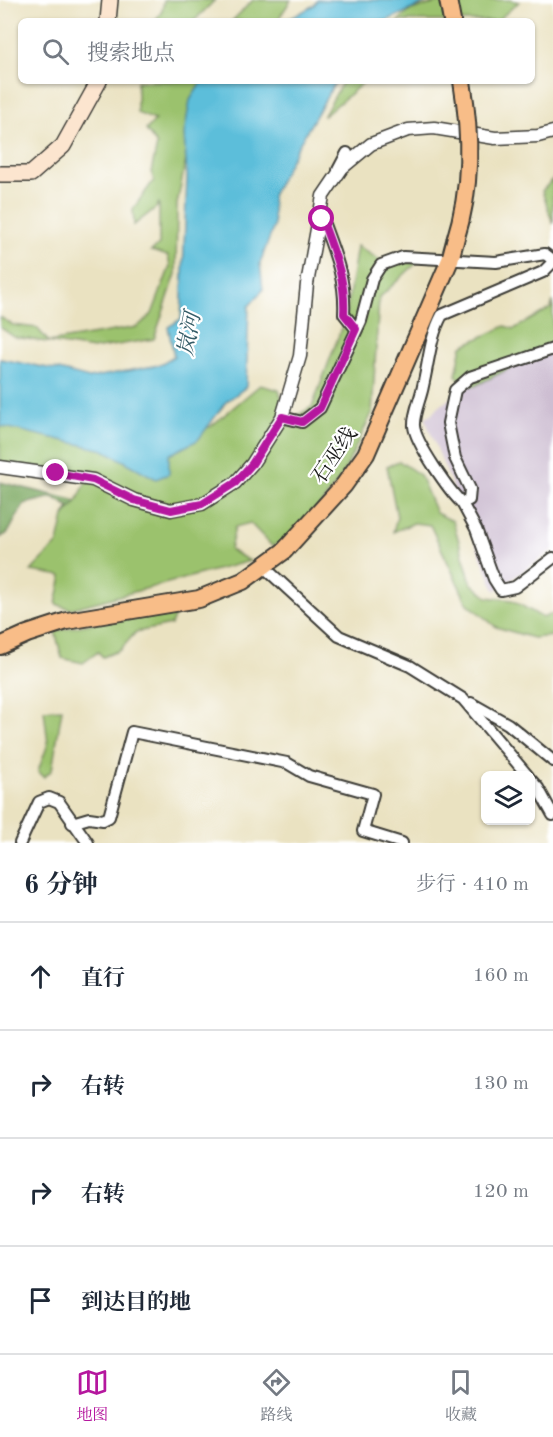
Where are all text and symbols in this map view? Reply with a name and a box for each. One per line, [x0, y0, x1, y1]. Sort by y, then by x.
search box [18, 18, 535, 84]
icon: search [39, 35, 72, 68]
text: 搜索地点 [87, 43, 175, 65]
route start [308, 205, 334, 231]
water label: 岚河 [173, 306, 206, 358]
street label: 石巫线 [307, 423, 362, 488]
route end [42, 459, 68, 485]
map controls [481, 771, 535, 825]
button: layers [481, 771, 535, 825]
text: 6 分钟 [24, 873, 98, 899]
text: 步行 · 410 m [416, 875, 529, 895]
icon: ahead [24, 960, 57, 993]
text: 160 m [473, 966, 529, 986]
text: 直行 [81, 968, 125, 990]
icon: right [24, 1068, 57, 1101]
text: 130 m [473, 1074, 529, 1094]
text: 右转 [81, 1076, 125, 1098]
icon: right [24, 1176, 57, 1209]
text: 120 m [473, 1182, 529, 1202]
text: 右转 [81, 1184, 125, 1206]
icon: arrive [24, 1284, 57, 1317]
text: 到达目的地 [81, 1292, 191, 1314]
tab: 地图 [76, 1366, 109, 1426]
tab: 路线 [260, 1366, 293, 1426]
tab: 收藏 [444, 1366, 477, 1426]

